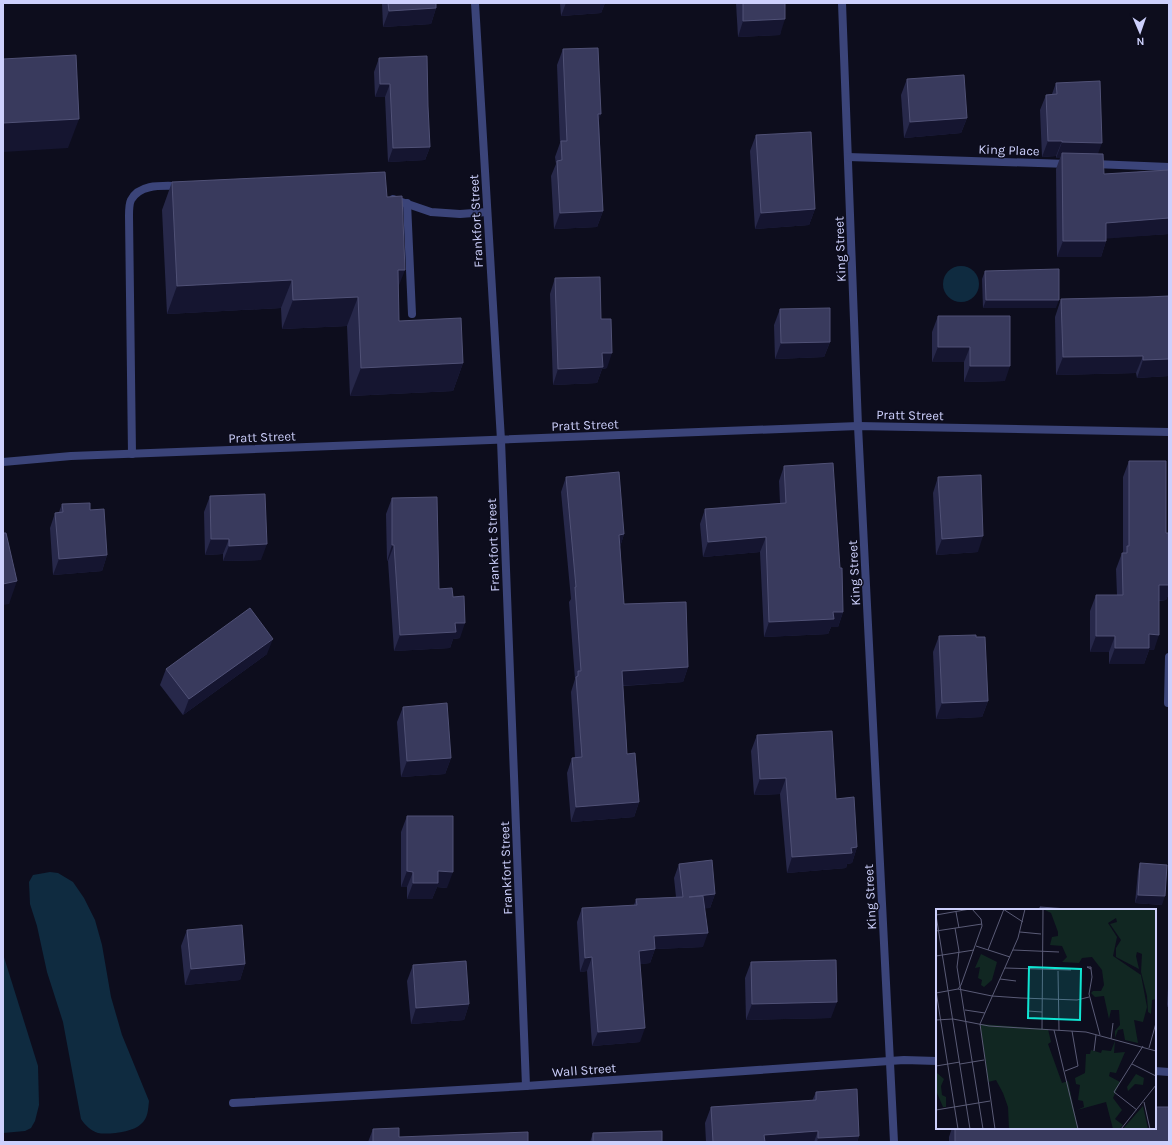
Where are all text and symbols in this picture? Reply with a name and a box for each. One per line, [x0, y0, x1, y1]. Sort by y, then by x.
north arrow [1120, 12, 1160, 52]
text: N [1136, 35, 1145, 48]
street label: King Place [978, 141, 1040, 159]
street label: Frankfort Street [466, 174, 486, 268]
street label: King Street [831, 216, 849, 282]
street label: Pratt Street [876, 407, 944, 423]
street label: Pratt Street [551, 416, 619, 434]
street label: Pratt Street [228, 428, 296, 446]
street label: Frankfort Street [484, 498, 502, 592]
street label: King Street [845, 540, 863, 606]
street label: Frankfort Street [497, 821, 515, 915]
street label: King Street [861, 864, 879, 930]
inset map [936, 909, 1156, 1129]
street label: Wall Street [551, 1060, 617, 1080]

